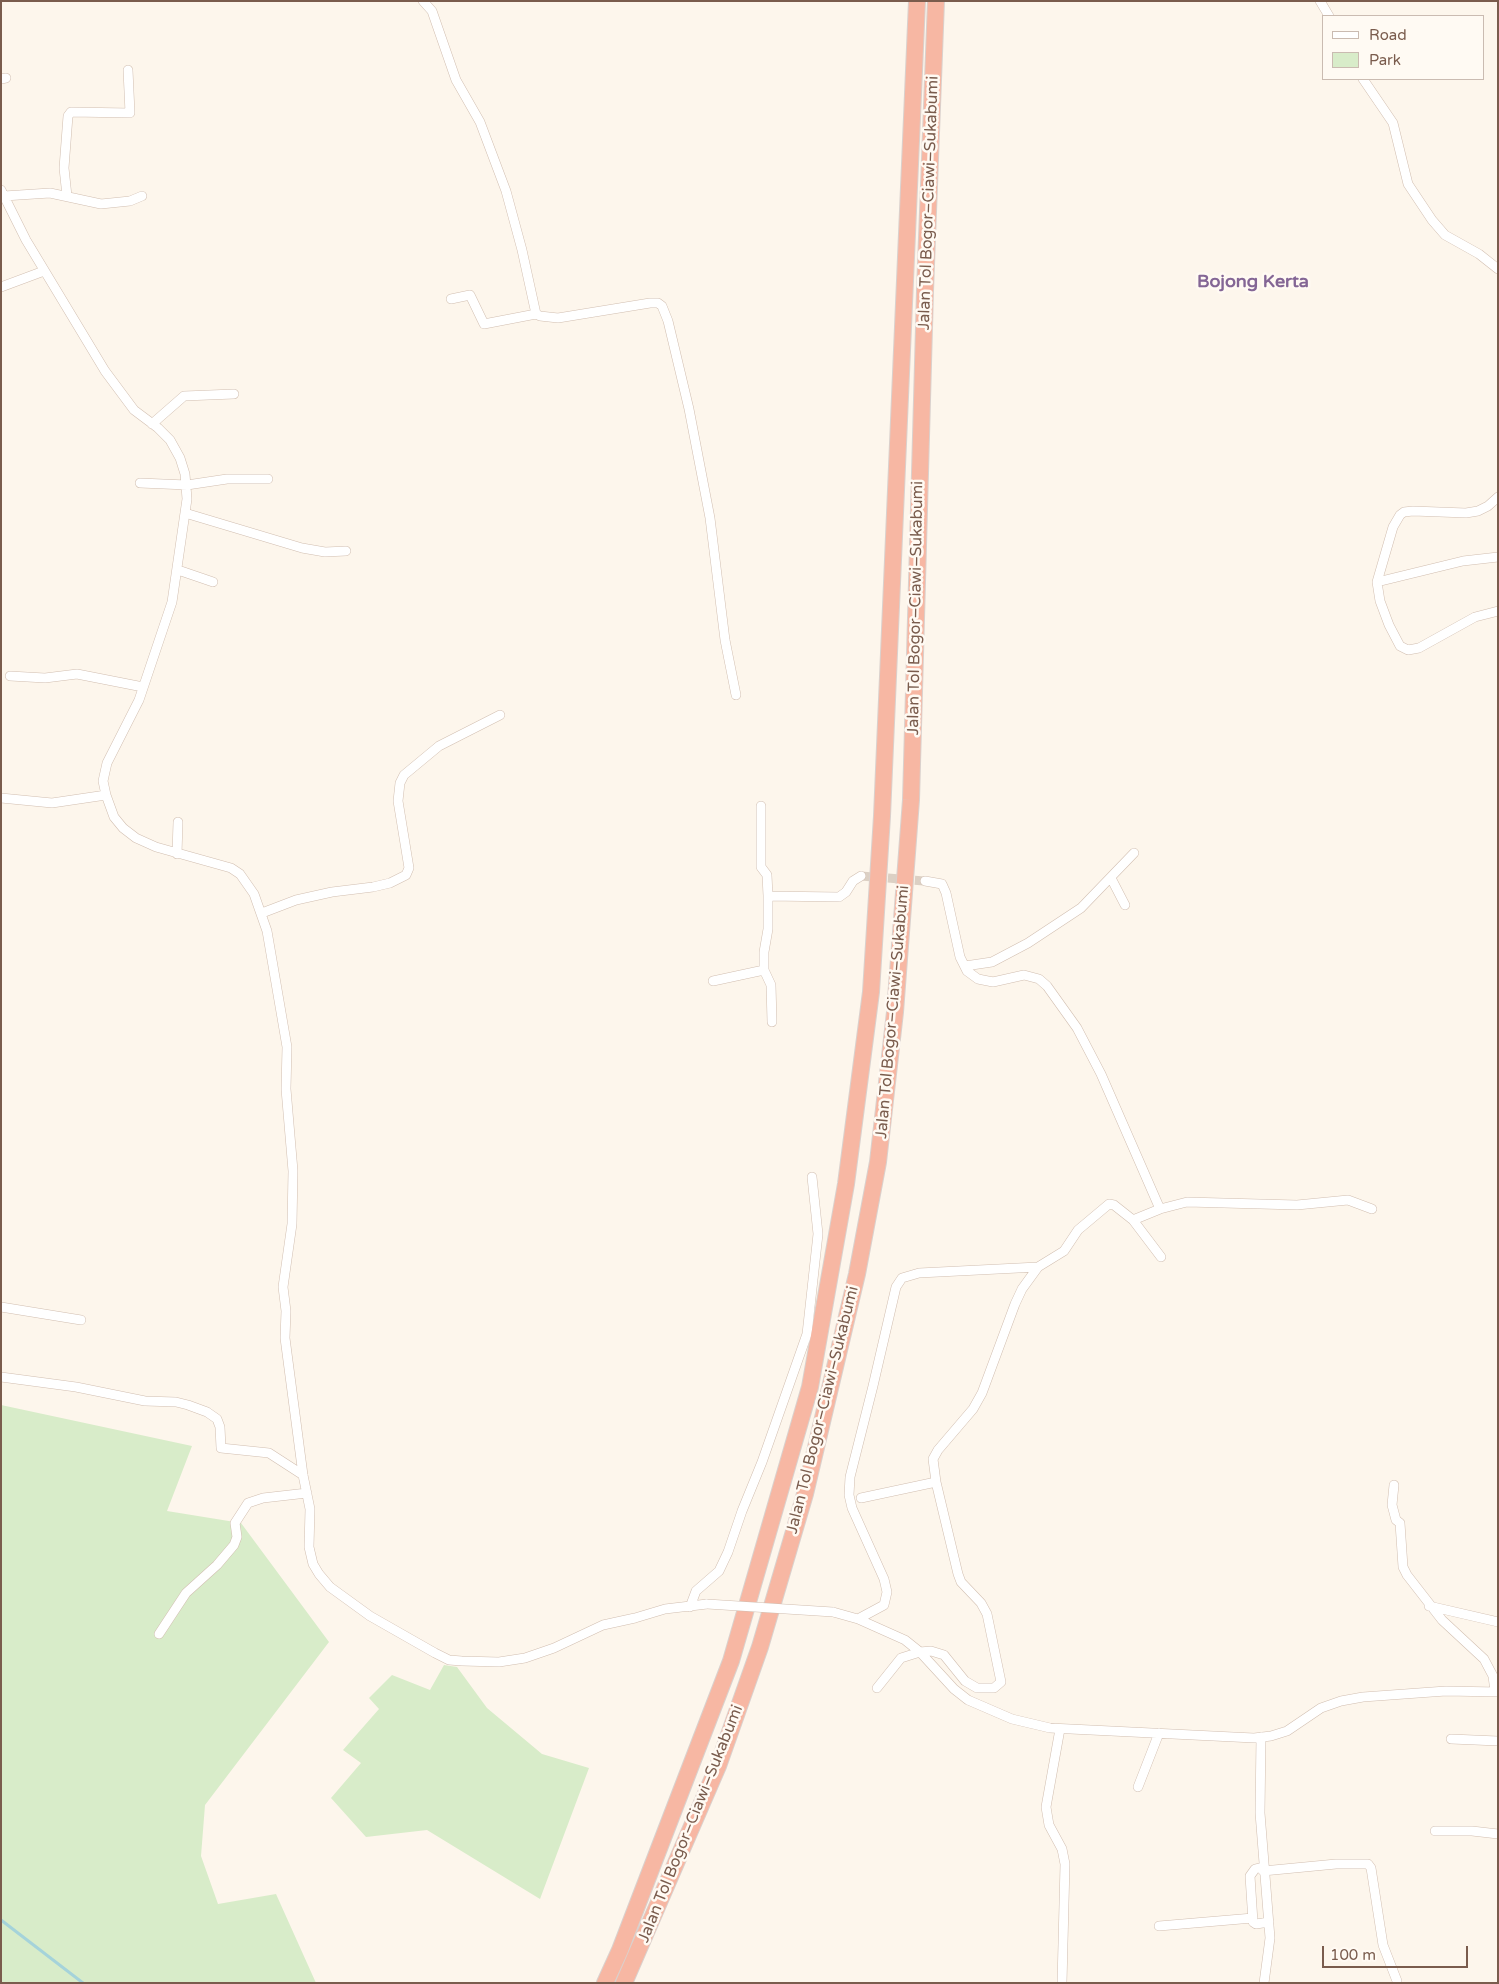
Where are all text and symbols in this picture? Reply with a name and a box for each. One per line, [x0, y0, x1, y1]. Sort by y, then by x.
legend [1322, 15, 1484, 80]
text: Road [1369, 26, 1407, 44]
text: Park [1369, 51, 1401, 69]
street label: Jalan Tol Bogor–Ciawi–Sukabumi [915, 76, 943, 330]
district label: Bojong Kerta [1197, 271, 1309, 293]
street label: Jalan Tol Bogor–Ciawi–Sukabumi [904, 481, 928, 735]
street label: Jalan Tol Bogor–Ciawi–Sukabumi [872, 884, 914, 1140]
street label: Jalan Tol Bogor–Ciawi–Sukabumi [783, 1284, 863, 1536]
street label: Jalan Tol Bogor–Ciawi–Sukabumi [634, 1703, 748, 1945]
scale bar [1324, 1936, 1470, 1968]
text: 100 m [1330, 1946, 1376, 1964]

